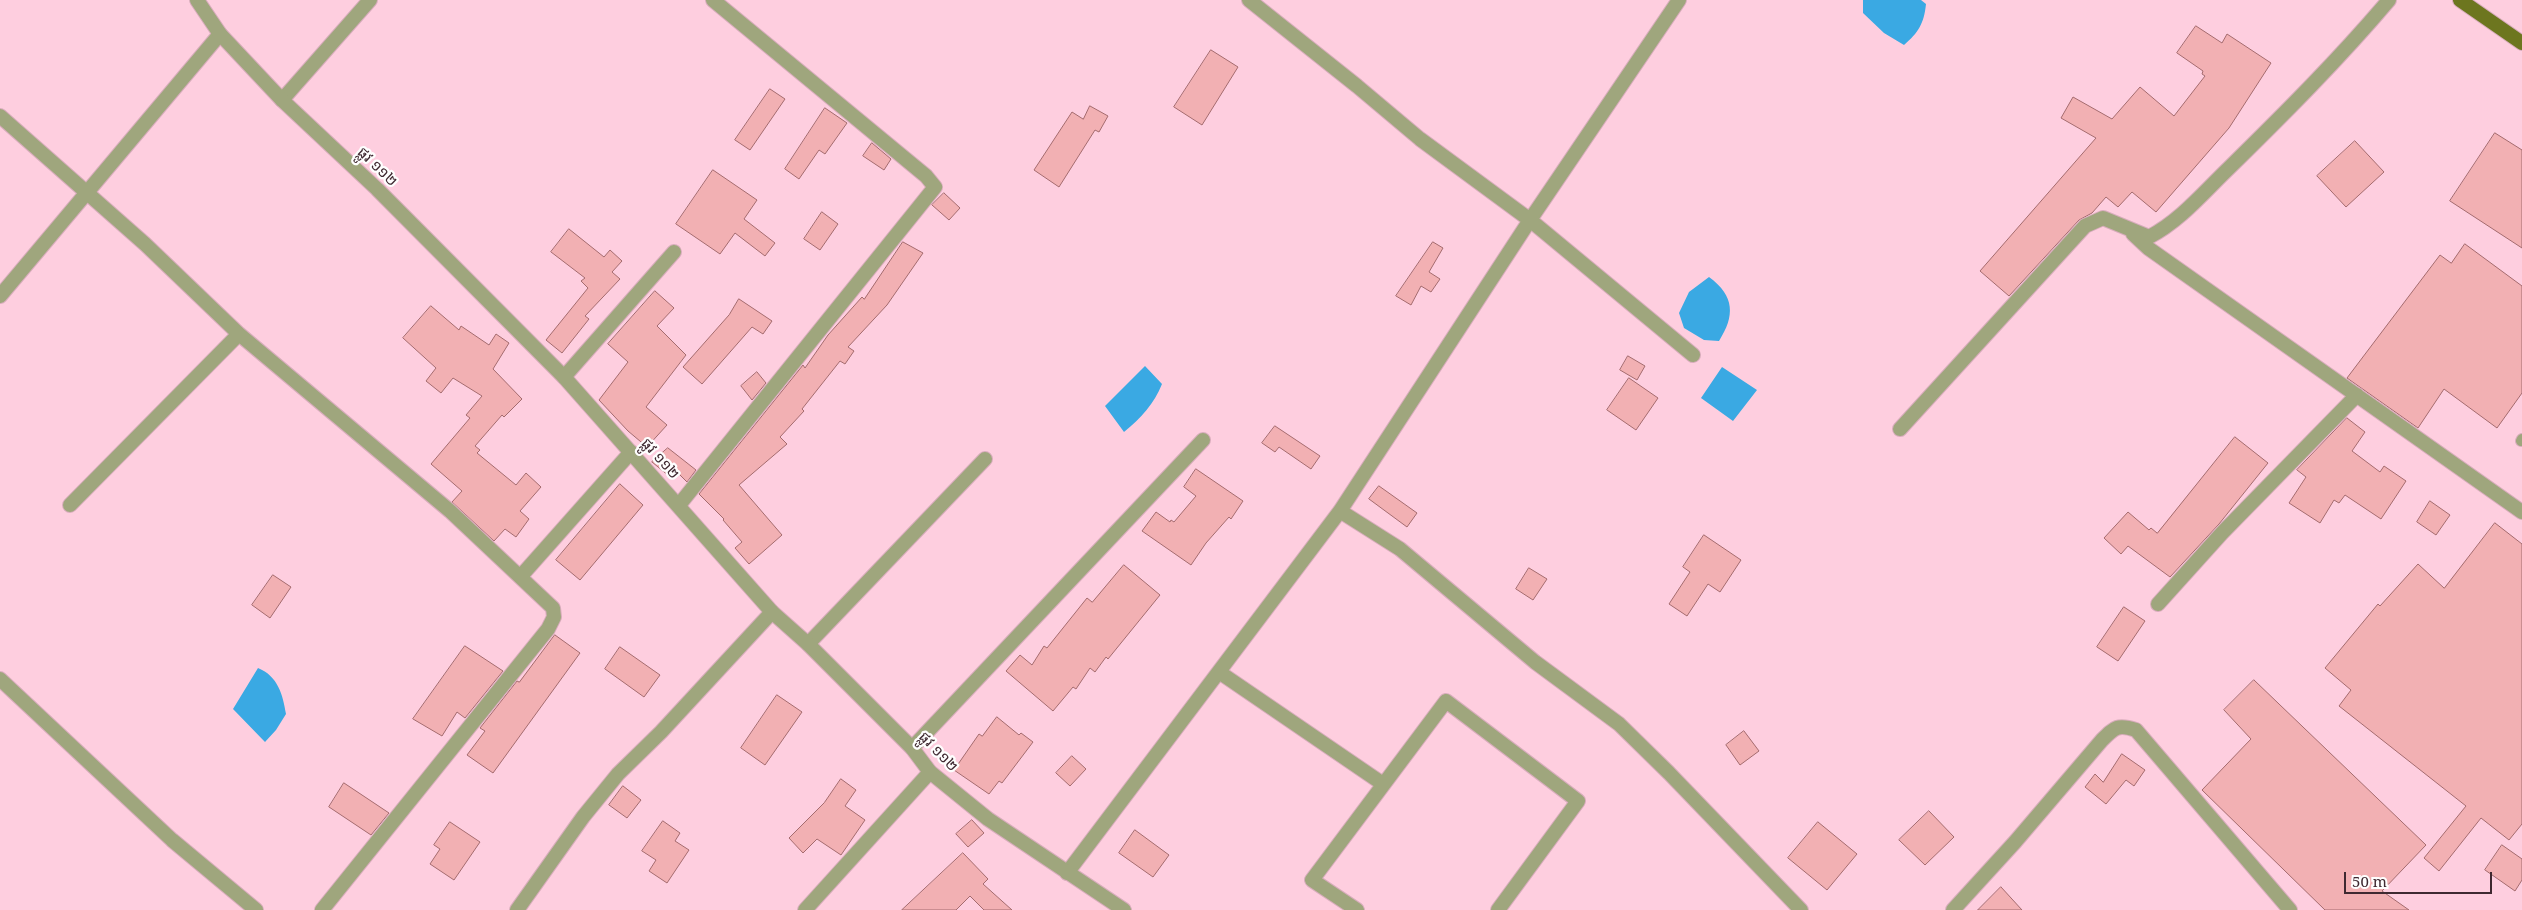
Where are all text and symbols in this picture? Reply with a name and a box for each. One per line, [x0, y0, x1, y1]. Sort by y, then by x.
street label: ផ្លូវ ១១២ [353, 144, 401, 190]
street label: ផ្លូវ ១១២ [637, 435, 683, 483]
street label: ផ្លូវ ១១២ [915, 728, 961, 776]
scale bar [2347, 862, 2494, 894]
text: 50 m [2352, 871, 2387, 891]

